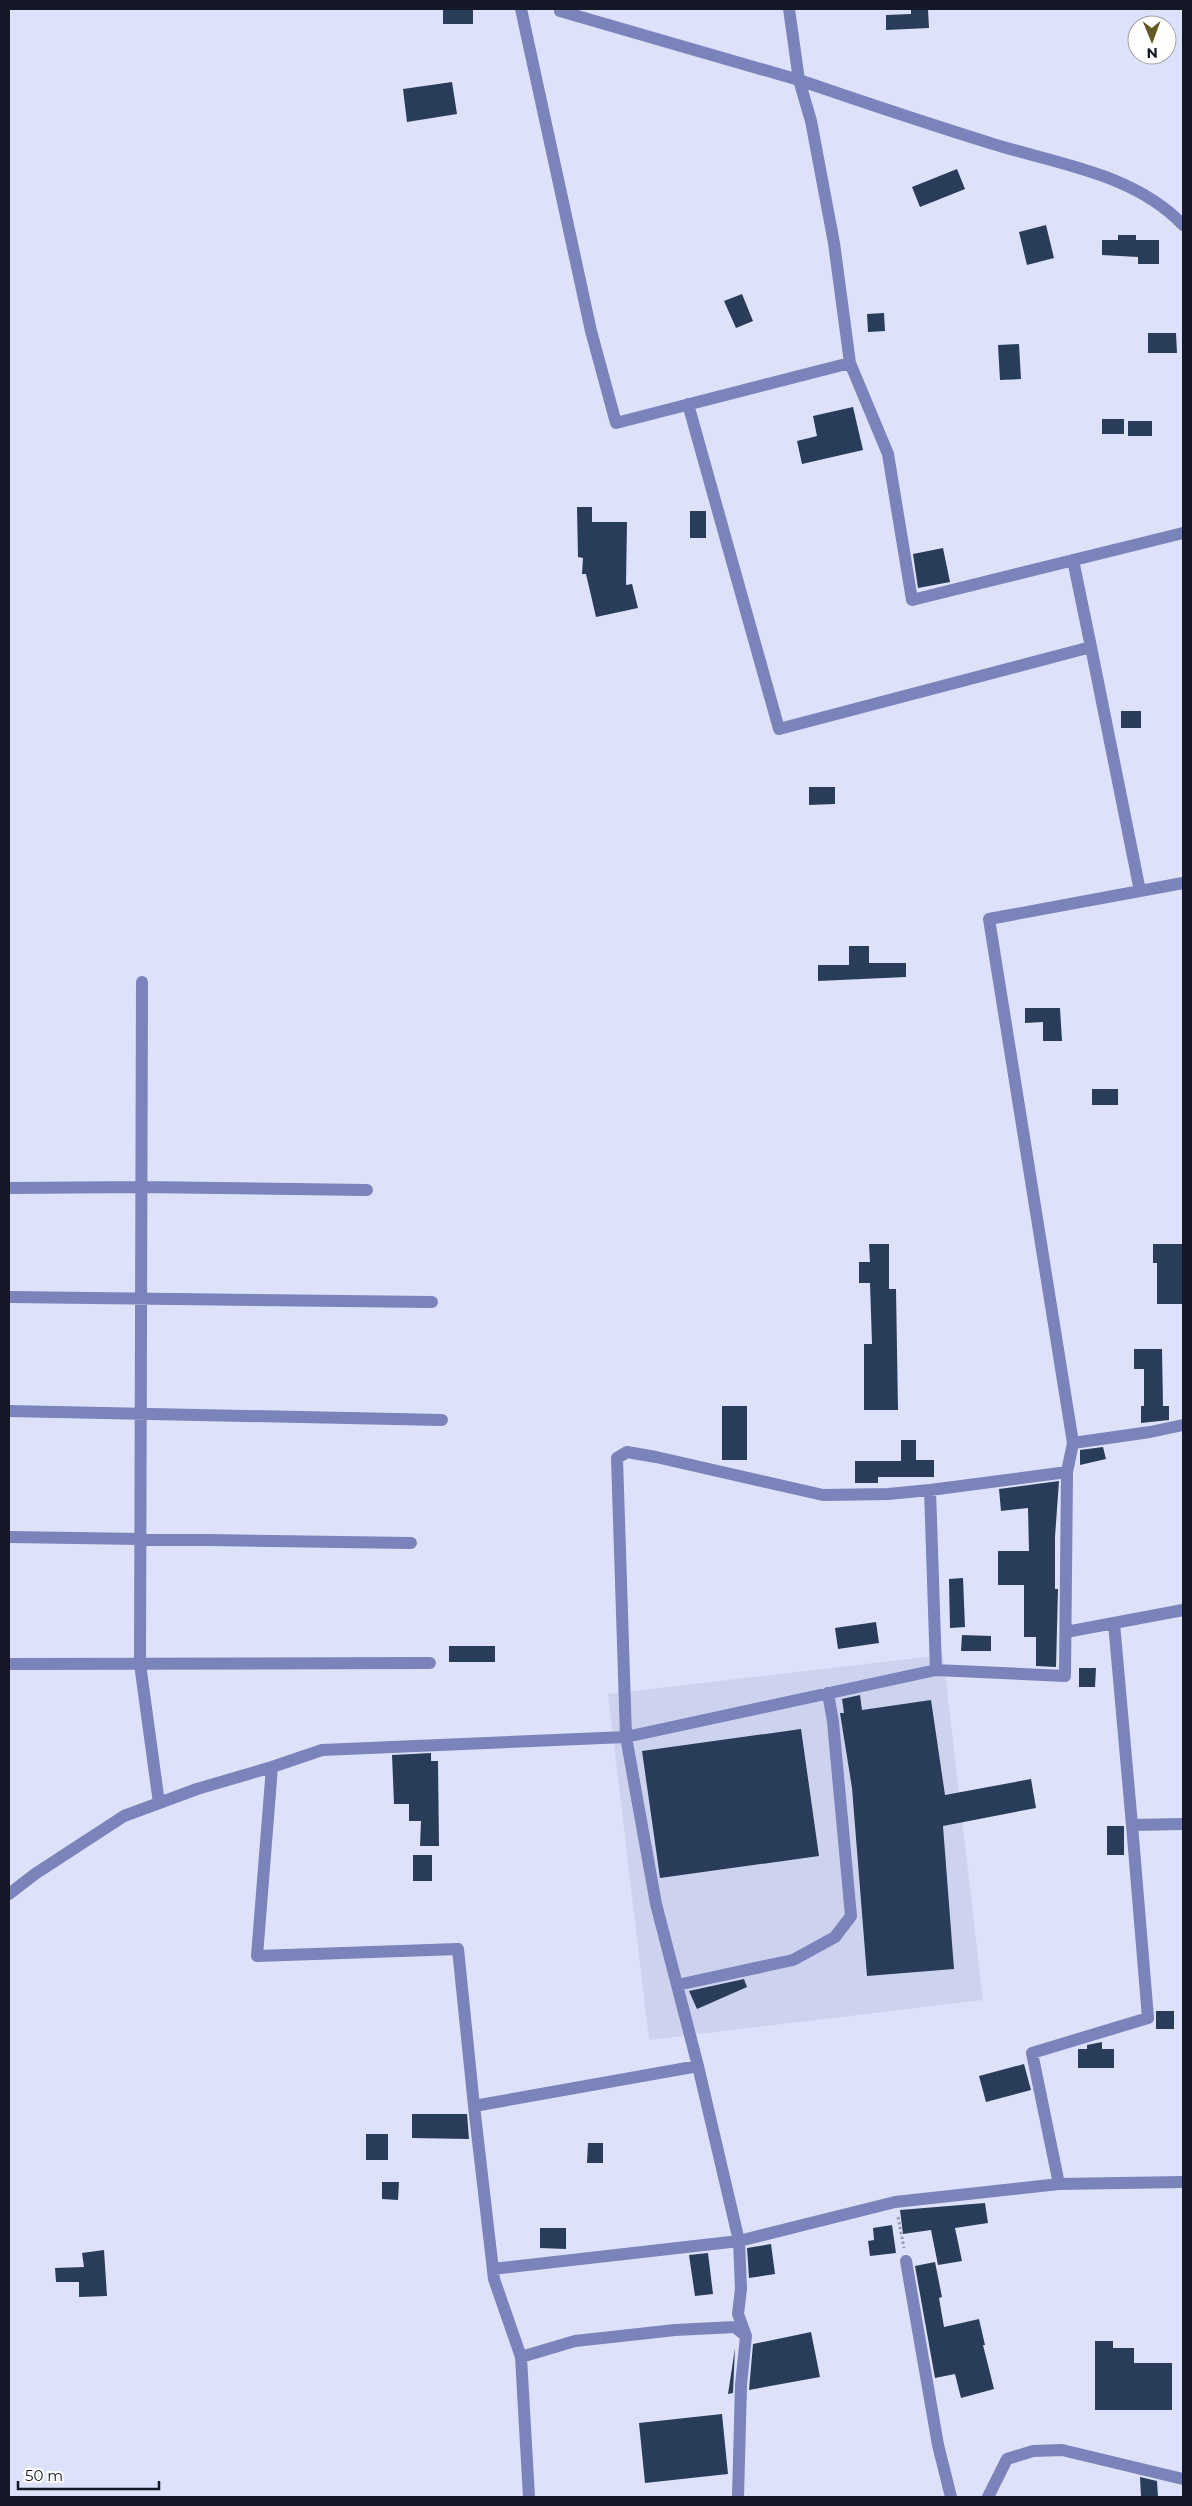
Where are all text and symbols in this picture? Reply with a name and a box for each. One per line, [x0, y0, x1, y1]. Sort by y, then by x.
north arrow [1127, 15, 1177, 65]
text: N [1146, 44, 1158, 62]
scale bar [18, 2458, 159, 2490]
text: 50 m [25, 2466, 63, 2485]

